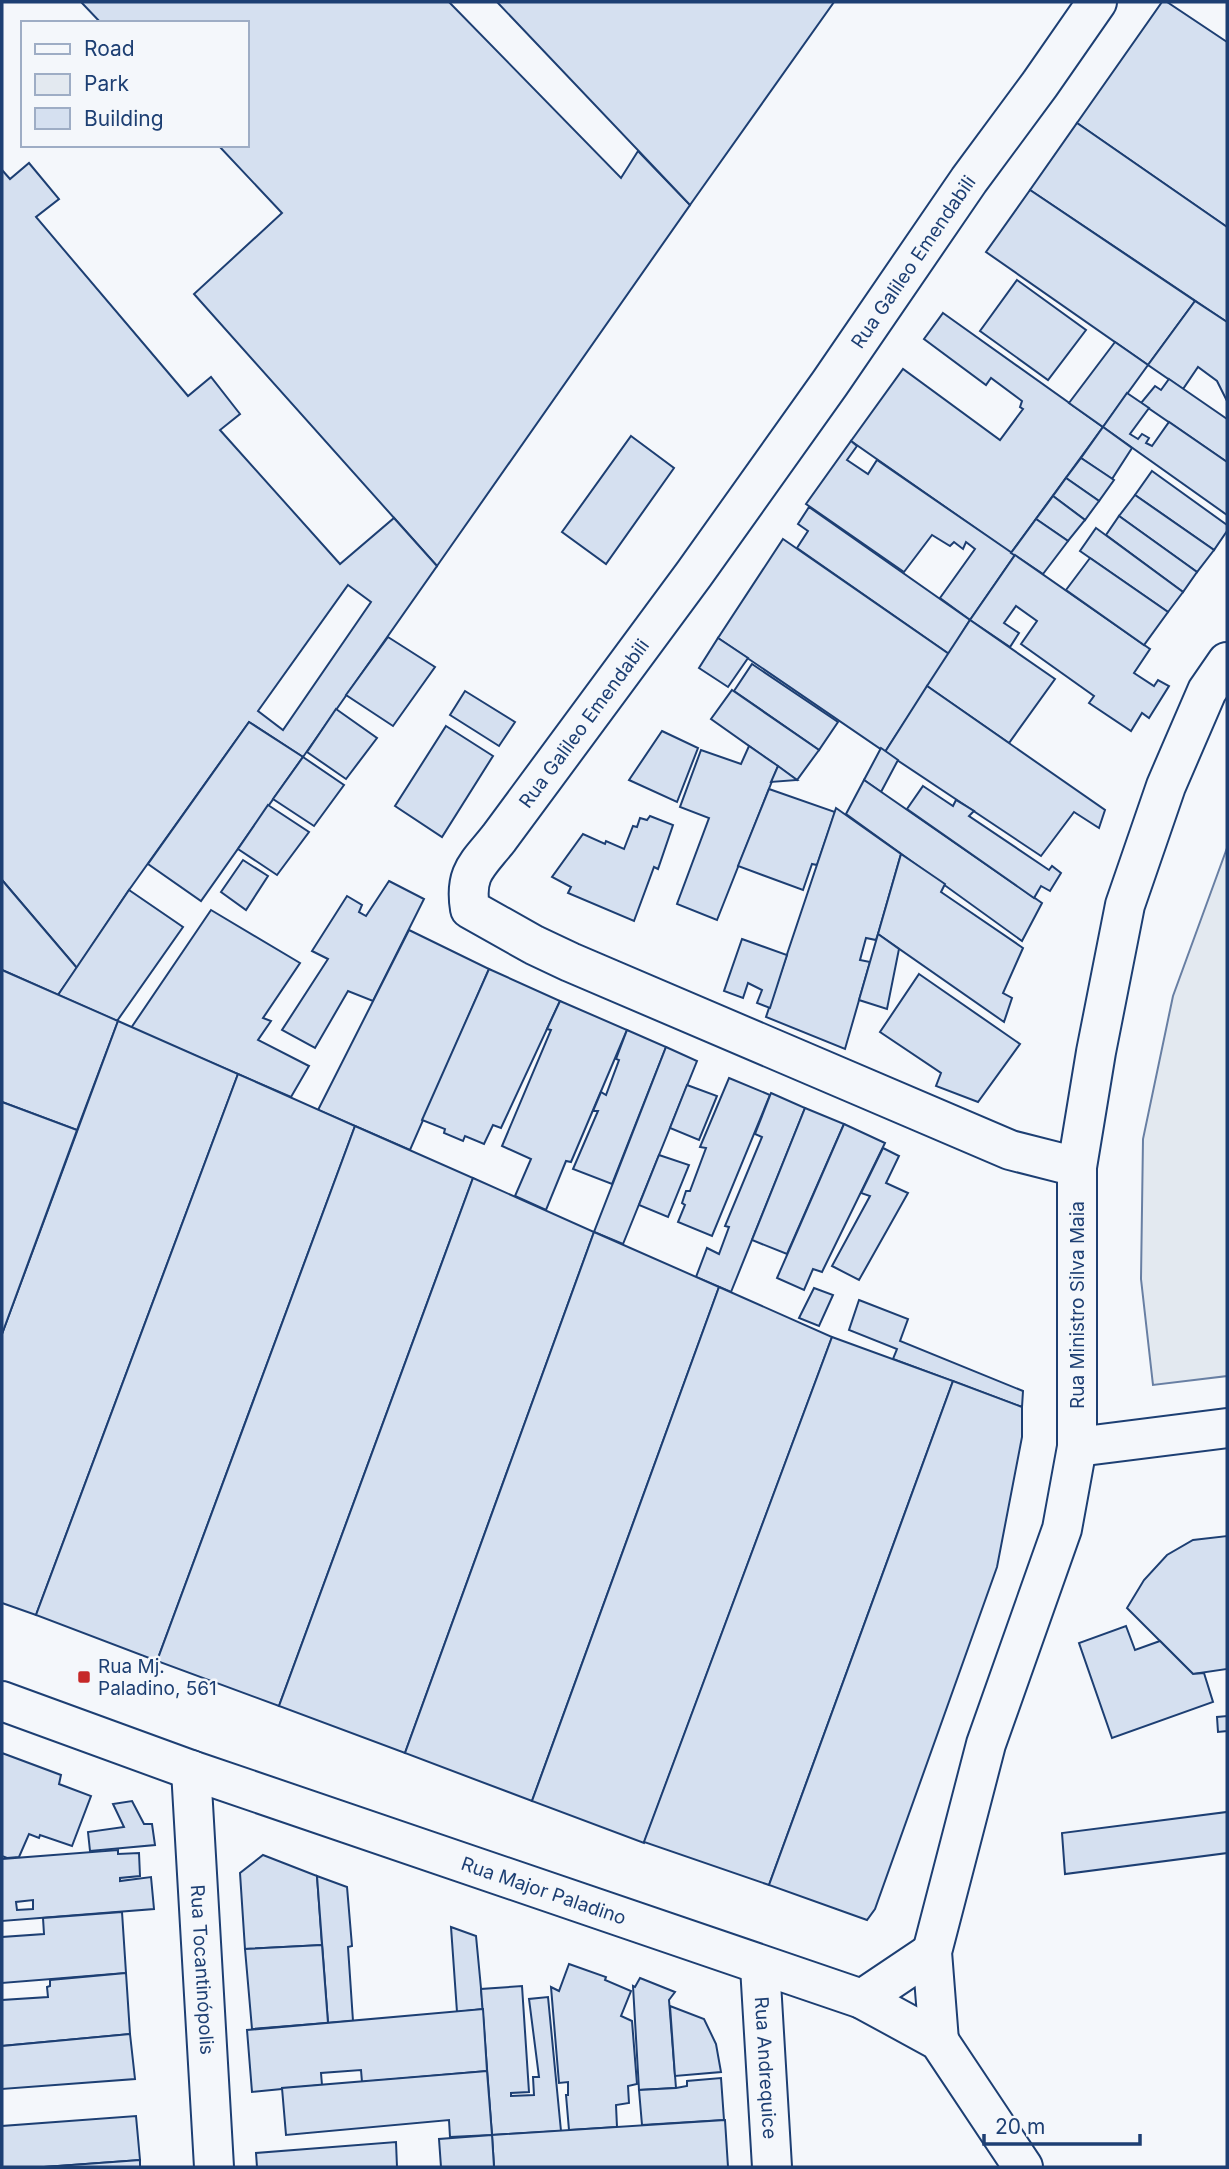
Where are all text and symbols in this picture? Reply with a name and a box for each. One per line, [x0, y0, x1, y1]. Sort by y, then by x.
legend [21, 21, 248, 147]
text: Road [84, 36, 135, 61]
text: Park [84, 71, 129, 96]
text: Building [84, 106, 164, 131]
street label: Rua Galileo Emendabili [846, 171, 980, 353]
street label: Rua Galileo Emendabili [514, 635, 654, 812]
street label: Rua Ministro Silva Maia [1066, 1201, 1089, 1409]
place label: Rua Mj. Paladino, 561 [98, 1655, 217, 1700]
marker: Rua Mj. Paladino, 561 [76, 1669, 92, 1685]
street label: Rua Major Paladino [458, 1852, 629, 1930]
street label: Rua Tocantinópolis [186, 1884, 218, 2055]
street label: Rua Andrequice [750, 1996, 781, 2140]
scale bar [984, 2102, 1140, 2146]
text: 20 m [995, 2114, 1045, 2139]

